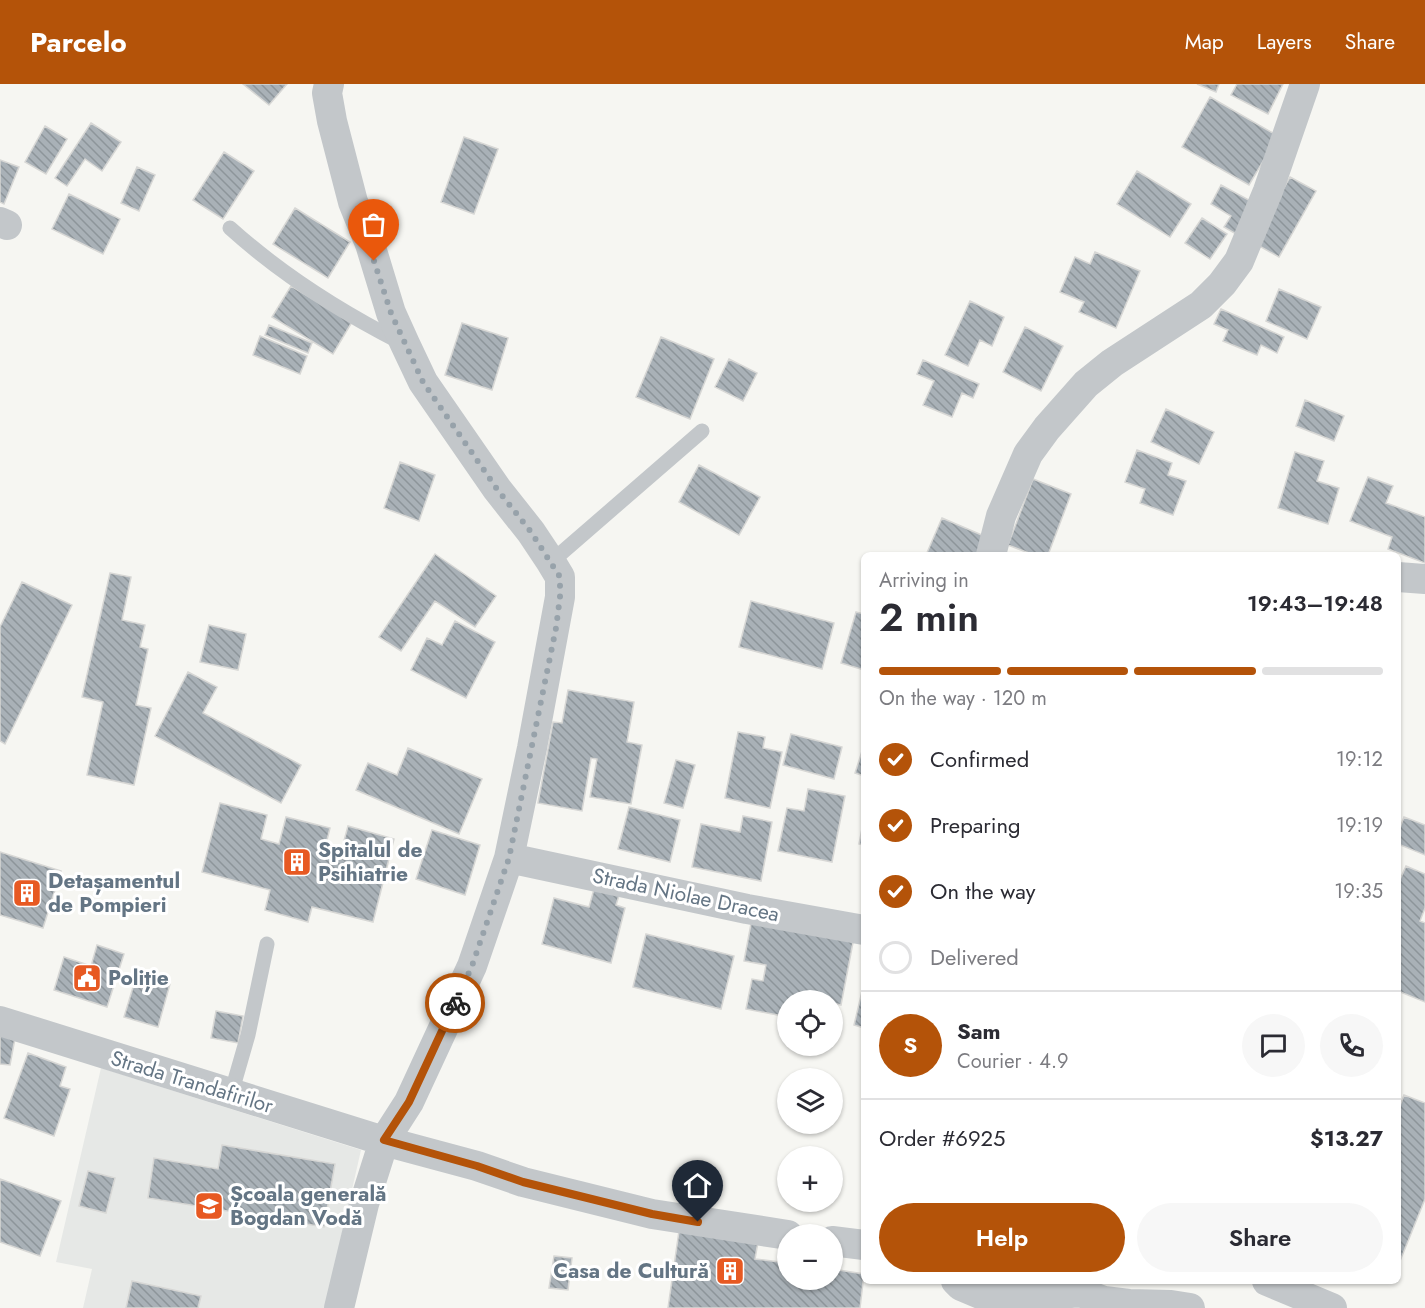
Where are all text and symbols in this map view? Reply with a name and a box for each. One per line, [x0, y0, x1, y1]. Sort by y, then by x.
text: Parcelo [30, 22, 127, 63]
text: Map [1185, 27, 1224, 57]
text: Layers [1257, 27, 1312, 57]
text: Share [1345, 27, 1395, 57]
pin [348, 199, 399, 261]
icon: bag [357, 208, 390, 241]
text: Arriving in [879, 566, 969, 595]
text: 19:43–19:48 [1247, 587, 1383, 619]
text: 2 min [879, 589, 979, 646]
text: On the way · 120 m [879, 684, 1047, 713]
icon: check [879, 743, 912, 776]
text: Confirmed [930, 743, 1029, 775]
text: 19:12 [1336, 745, 1383, 774]
icon: check [879, 809, 912, 842]
text: Preparing [930, 809, 1021, 841]
text: 19:19 [1336, 811, 1383, 840]
place label: Spitalul de Psihiatrie [318, 835, 423, 889]
building icon: Spitalul de Psihiatrie [281, 846, 313, 878]
street label: Strada Niolae Dracea [590, 861, 782, 929]
place label: Detașamentul de Pompieri [48, 866, 180, 920]
icon: check [879, 875, 912, 908]
text: On the way [930, 875, 1035, 907]
building icon: Detașamentul de Pompieri [11, 877, 43, 909]
text: 19:35 [1334, 877, 1383, 906]
text: Delivered [930, 941, 1019, 973]
public building icon: Poliție [71, 962, 103, 994]
place label: Poliție [108, 963, 169, 993]
courier [425, 973, 485, 1033]
icon: bike [439, 987, 472, 1020]
map controls [777, 990, 843, 1290]
button: locate [777, 990, 843, 1056]
button: chat [1242, 1014, 1305, 1077]
button: phone [1320, 1014, 1383, 1077]
text: Sam [957, 1015, 1001, 1047]
text: S [904, 1029, 917, 1061]
street label: Strada Trandafirilor [107, 1043, 278, 1121]
text: Courier · 4.9 [957, 1047, 1069, 1076]
button: layers [777, 1068, 843, 1134]
text: Order #6925 [879, 1122, 1006, 1154]
text: $13.27 [1310, 1122, 1383, 1154]
button: + [777, 1146, 843, 1212]
pin [672, 1160, 723, 1222]
icon: home [681, 1169, 714, 1202]
place label: Școala generală Bogdan Vodă [230, 1179, 387, 1233]
school or university icon: Școala generală Bogdan Vodă [193, 1190, 225, 1222]
button: Help [879, 1203, 1125, 1272]
button: Share [1137, 1203, 1383, 1272]
button: − [777, 1224, 843, 1290]
building icon: Casa de Cultură [714, 1255, 746, 1287]
place label: Casa de Cultură [553, 1256, 709, 1286]

